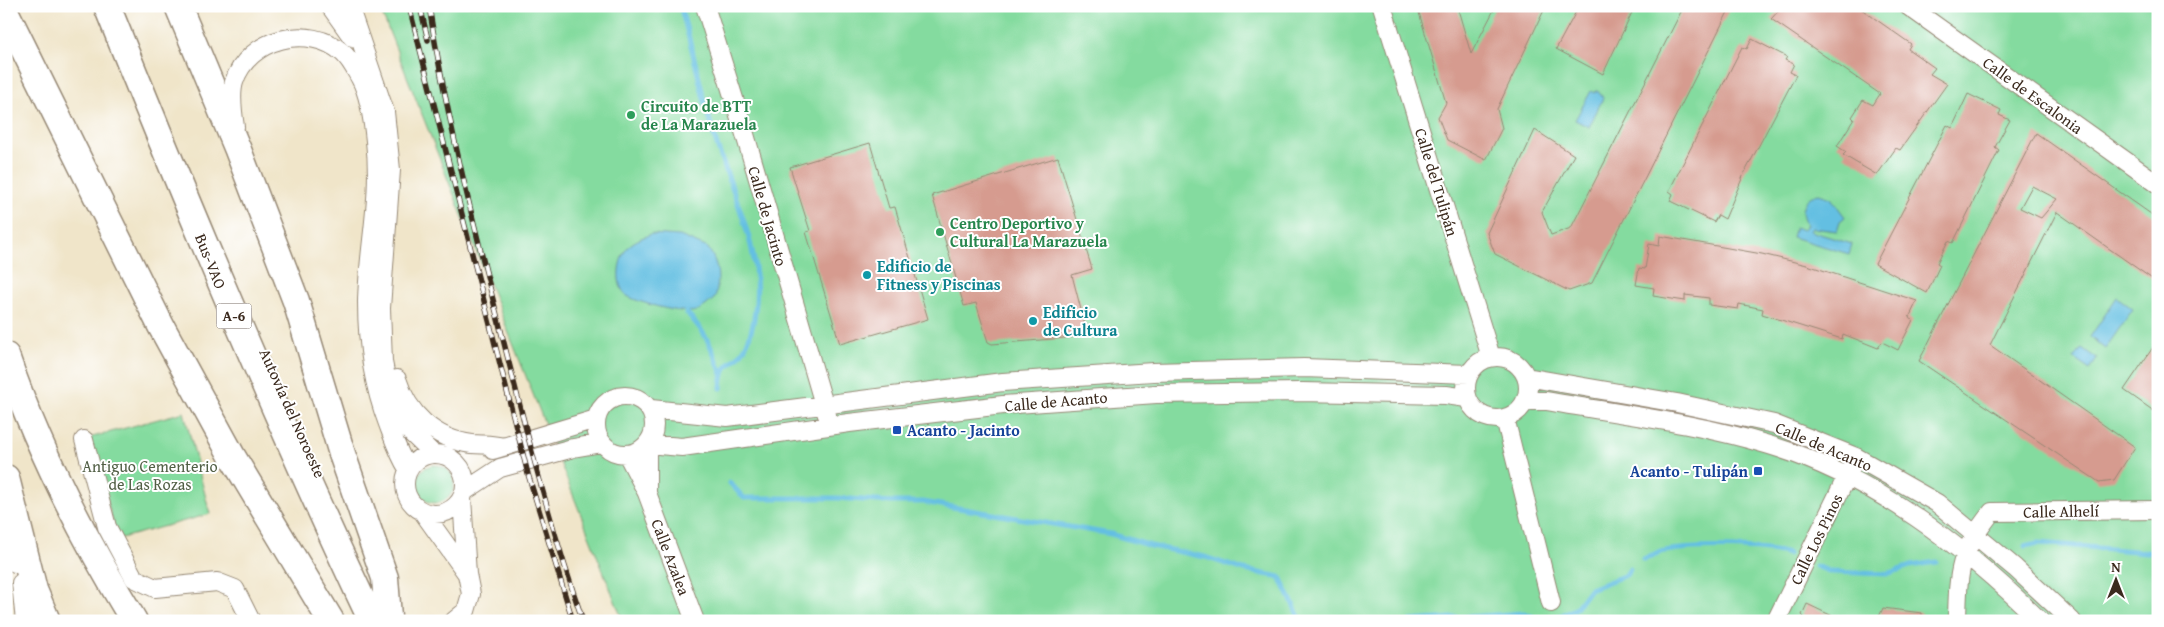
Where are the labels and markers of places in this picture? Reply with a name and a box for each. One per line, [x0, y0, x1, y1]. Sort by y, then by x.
place label: Circuito de BTT de La Marazuela [641, 94, 758, 136]
marker: Circuito de BTT de La Marazuela [625, 109, 637, 121]
place label: Centro Deportivo y Cultural La Marazuela [950, 211, 1108, 253]
marker: Centro Deportivo y Cultural La Marazuela [934, 226, 946, 238]
place label: Edificio de Fitness y Piscinas [877, 254, 1001, 296]
marker: Edificio de Fitness y Piscinas [861, 269, 873, 281]
place label: Edificio de Cultura [1043, 300, 1118, 342]
marker: Edificio de Cultura [1027, 315, 1039, 327]
place label: Acanto - Jacinto [907, 418, 1020, 442]
marker: Acanto - Jacinto [891, 424, 903, 436]
place label: Acanto - Tulipán [1630, 459, 1749, 483]
marker: Acanto - Tulipán [1752, 465, 1764, 477]

